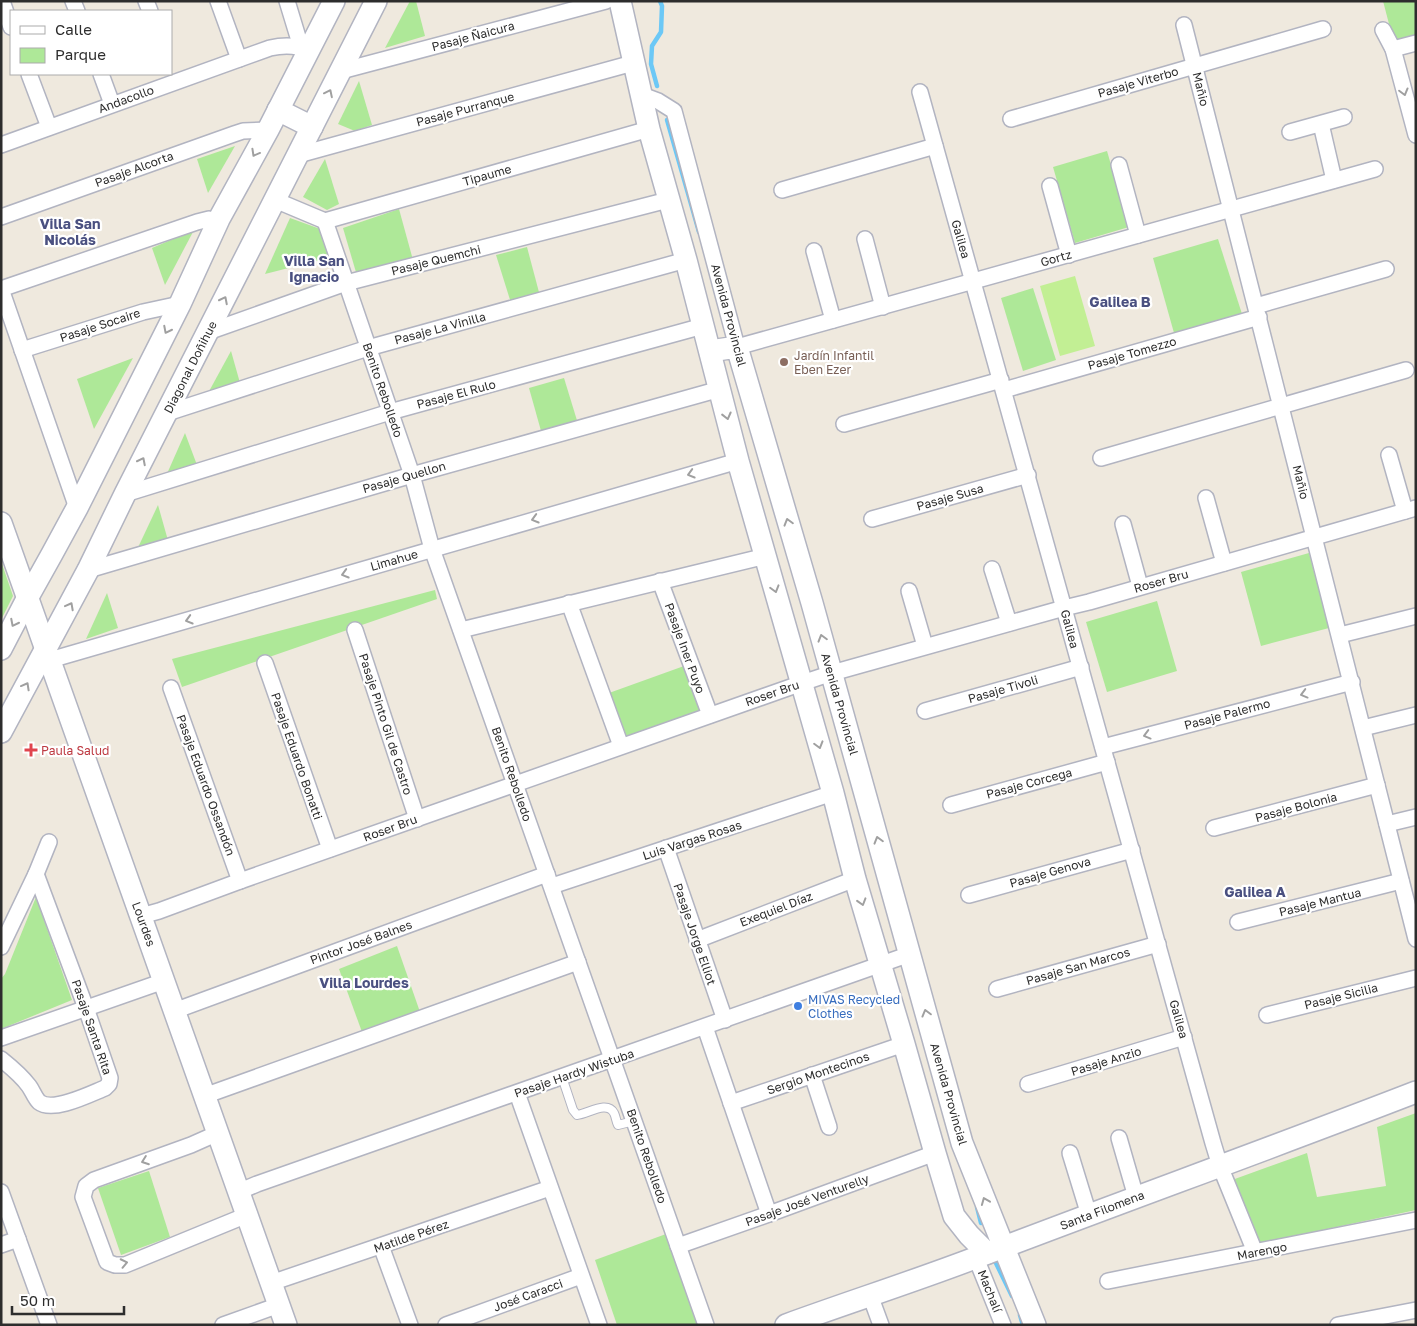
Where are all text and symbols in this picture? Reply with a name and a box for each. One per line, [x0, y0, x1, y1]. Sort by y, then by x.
legend [10, 10, 172, 75]
street label: Pasaje Ñaicura [430, 18, 516, 54]
text: Calle [55, 20, 92, 38]
text: Parque [55, 45, 106, 63]
street label: Pasaje Viterbo [1096, 63, 1180, 101]
street label: Mañio [1190, 70, 1212, 108]
street label: Andacollo [96, 82, 156, 116]
one-way arrow [1399, 87, 1409, 95]
one-way arrow [323, 89, 334, 98]
street label: Pasaje Purranque [414, 89, 516, 129]
street label: Pasaje Alcorta [93, 148, 175, 190]
one-way arrow [251, 148, 261, 157]
street label: Tipaume [461, 161, 513, 189]
district label: Villa San Nicolás [40, 215, 100, 248]
street label: Galilea [948, 218, 974, 260]
street label: Pasaje Quemchi [390, 242, 482, 278]
street label: Gortz [1039, 246, 1073, 270]
district label: Villa San Ignacio [284, 252, 344, 285]
street label: Avenida Provincial [708, 262, 750, 368]
district label: Galilea B [1089, 293, 1151, 310]
one-way arrow [218, 296, 228, 305]
street label: Pasaje Socaire [58, 305, 142, 345]
street label: Pasaje La Vinilla [393, 309, 487, 347]
street label: Diagonal Doñihue [160, 318, 220, 416]
one-way arrow [163, 325, 173, 334]
street label: Pasaje Tomezzo [1086, 333, 1178, 373]
street label: Benito Rebolledo [360, 341, 406, 439]
place label: Jardín Infantil Eben Ezer [794, 348, 874, 377]
marker: Jardín Infantil Eben Ezer [778, 356, 790, 368]
street label: Pasaje El Rulo [415, 376, 497, 412]
one-way arrow [721, 411, 732, 420]
one-way arrow [136, 457, 146, 466]
street label: Pasaje Quellon [361, 458, 447, 496]
street label: Mañio [1290, 463, 1312, 501]
one-way arrow [687, 469, 696, 479]
street label: Pasaje Susa [915, 480, 985, 514]
one-way arrow [531, 514, 540, 524]
one-way arrow [784, 519, 794, 527]
street label: Limahue [368, 546, 420, 574]
street label: Roser Bru [1132, 566, 1190, 596]
one-way arrow [342, 569, 350, 579]
one-way arrow [770, 584, 780, 593]
street label: Pasaje Iner Puyo [662, 601, 708, 695]
one-way arrow [63, 602, 73, 611]
street label: Galilea [1058, 608, 1082, 650]
one-way arrow [186, 614, 194, 624]
one-way arrow [10, 618, 20, 627]
one-way arrow [817, 634, 827, 642]
street label: Pasaje Pinto Gil de Castro [356, 651, 416, 797]
street label: Avenida Provincial [818, 651, 862, 757]
street label: Pasaje Tivoli [966, 672, 1040, 706]
street label: Roser Bru [743, 677, 801, 709]
one-way arrow [20, 683, 30, 692]
one-way arrow [1300, 688, 1309, 699]
street label: Pasaje Eduardo Bonatti [268, 690, 326, 822]
street label: Pasaje Palermo [1182, 695, 1272, 733]
street label: Pasaje Eduardo Ossandón [173, 712, 239, 858]
street label: Benito Rebolledo [489, 725, 535, 823]
one-way arrow [1143, 729, 1152, 740]
one-way arrow [814, 741, 824, 749]
place label: Paula Salud [41, 743, 109, 758]
marker: Paula Salud [25, 744, 37, 756]
street label: Pasaje Corcega [984, 764, 1074, 802]
street label: Pasaje Bolonia [1253, 789, 1339, 825]
street label: Roser Bru [361, 811, 419, 845]
street label: Luis Vargas Rosas [641, 817, 743, 863]
one-way arrow [873, 835, 884, 844]
street label: Pasaje Genova [1008, 853, 1092, 891]
street label: Pasaje Jorge Elliot [671, 881, 720, 987]
district label: Galilea A [1224, 883, 1286, 900]
street label: Pasaje Mantua [1277, 885, 1363, 919]
street label: Exequiel Díaz [737, 888, 815, 930]
one-way arrow [857, 898, 867, 906]
street label: Lourdes [129, 900, 159, 948]
street label: Pintor José Balnes [308, 917, 414, 967]
street label: Pasaje San Marcos [1024, 944, 1132, 988]
district label: Villa Lourdes [319, 974, 409, 991]
street label: Pasaje Santa Rita [69, 977, 115, 1077]
street label: Pasaje Sicilia [1303, 980, 1379, 1012]
place label: MIVAS Recycled Clothes [808, 992, 900, 1021]
street label: Galilea [1166, 998, 1192, 1040]
marker: MIVAS Recycled Clothes [792, 1000, 804, 1012]
one-way arrow [921, 1009, 932, 1018]
street label: Avenida Provincial [927, 1041, 971, 1147]
street label: Pasaje Anzio [1069, 1043, 1143, 1079]
street label: Pasaje Hardy Wistuba [512, 1045, 636, 1101]
street label: Sergio Montecinos [765, 1048, 871, 1098]
street label: Benito Rebolledo [624, 1107, 670, 1205]
one-way arrow [141, 1155, 150, 1165]
street label: Pasaje José Venturelly [743, 1171, 871, 1229]
street label: Santa Filomena [1058, 1187, 1146, 1233]
one-way arrow [981, 1198, 991, 1206]
street label: Matilde Pérez [371, 1216, 451, 1256]
street label: Marengo [1236, 1239, 1288, 1263]
one-way arrow [120, 1259, 129, 1269]
street label: Machalí [975, 1267, 1006, 1315]
street label: José Caracci [491, 1276, 565, 1314]
scale bar [12, 1284, 125, 1316]
text: 50 m [20, 1291, 55, 1309]

